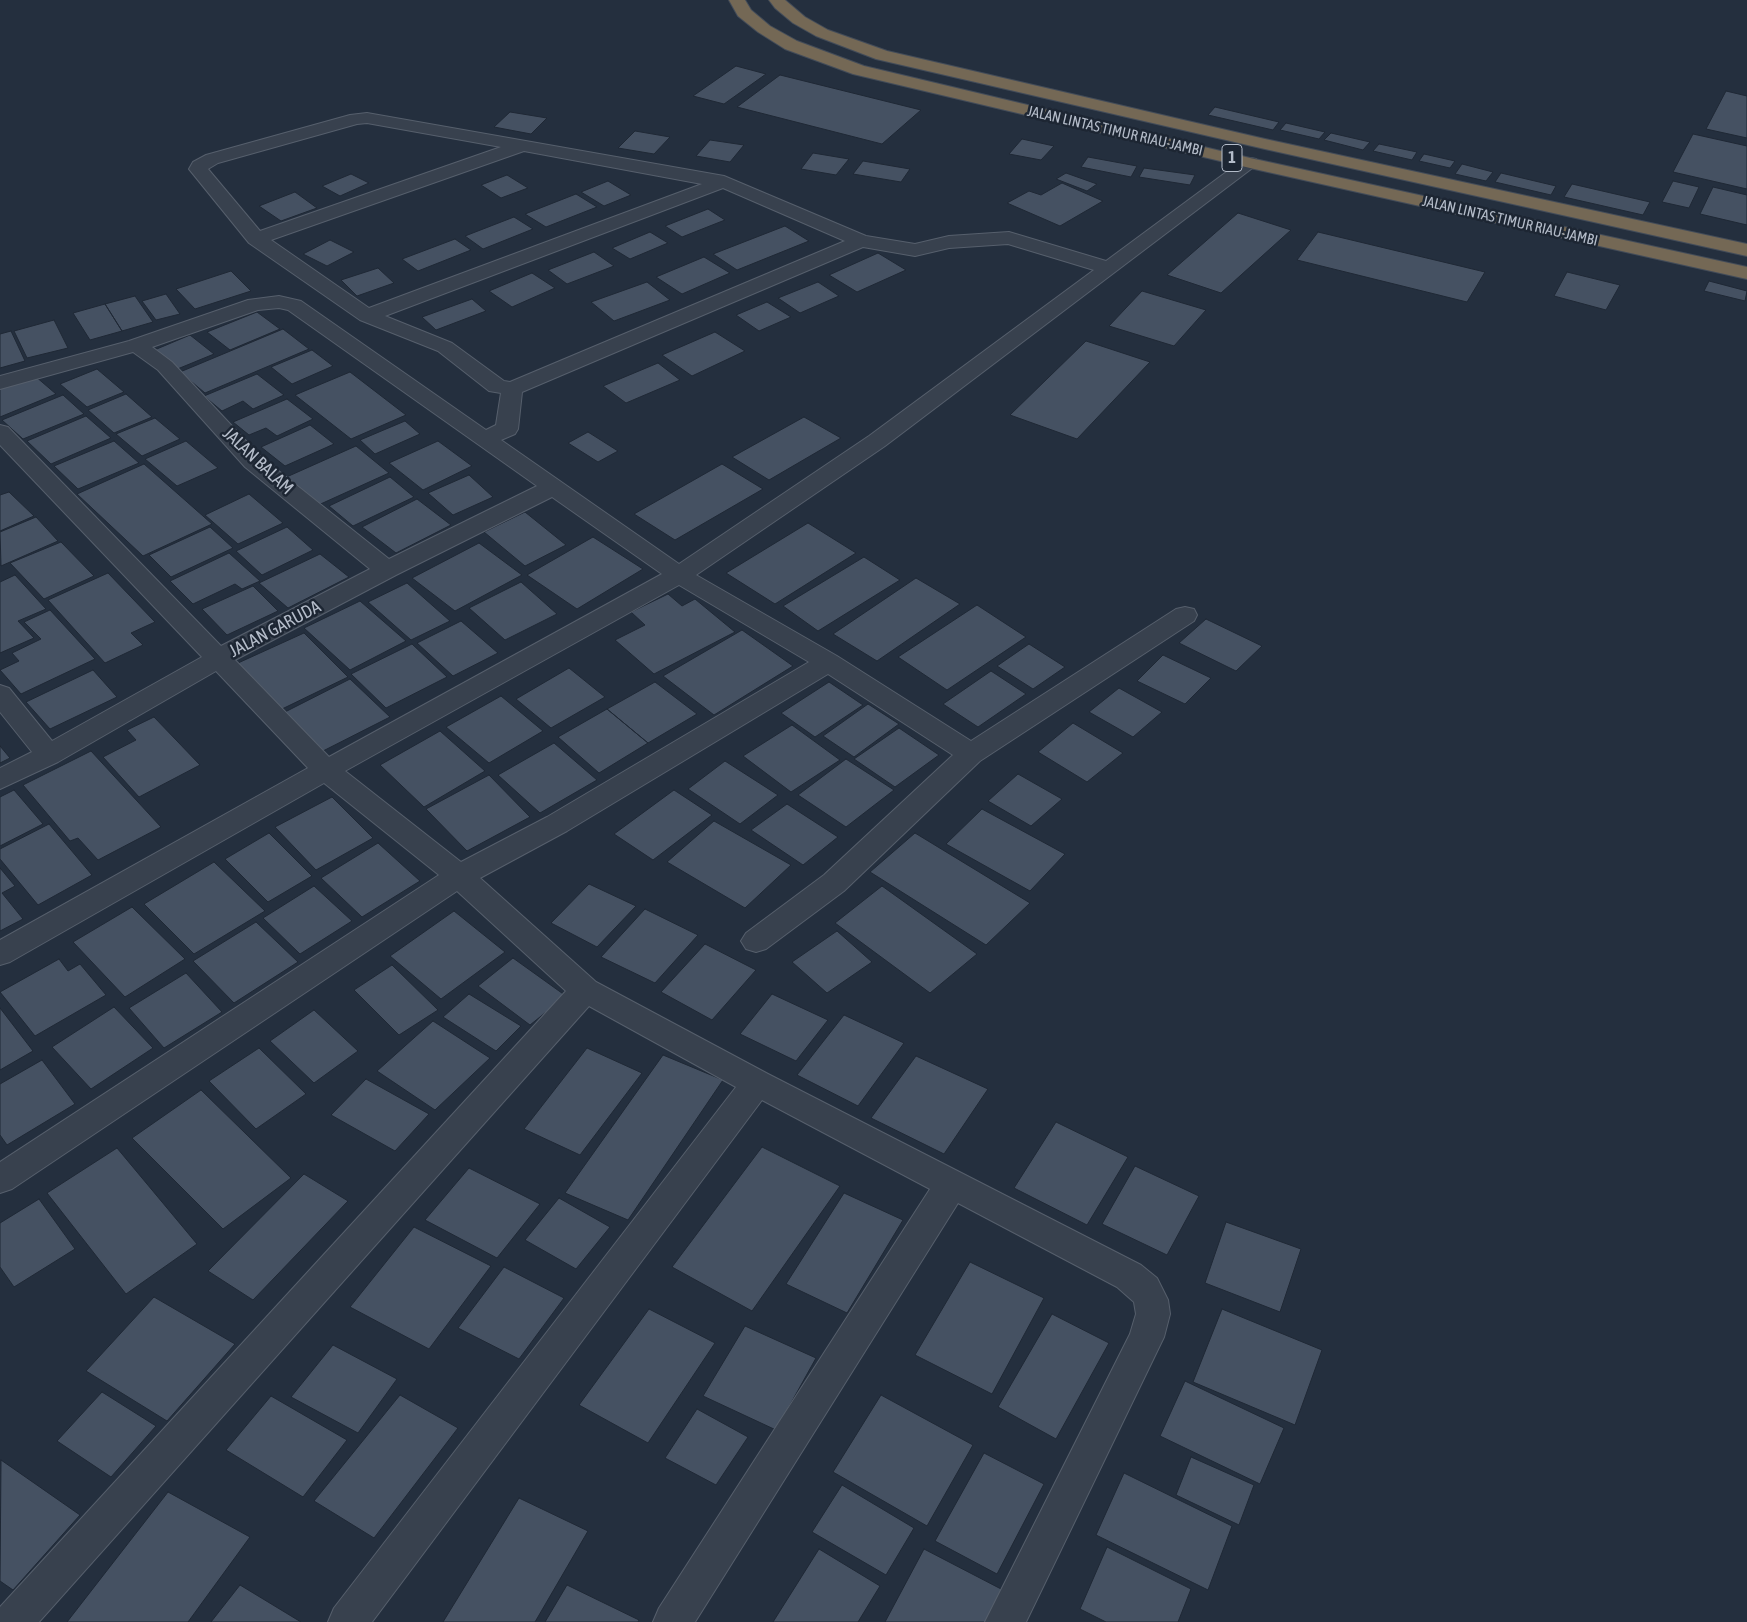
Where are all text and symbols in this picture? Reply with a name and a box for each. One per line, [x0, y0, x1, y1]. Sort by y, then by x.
street label: JALAN LINTAS TIMUR RIAU-JAMBI [1025, 102, 1205, 160]
road number: 1 [1222, 144, 1242, 172]
street label: JALAN LINTAS TIMUR RIAU-JAMBI [1420, 192, 1600, 250]
street label: JALAN BALAM [218, 423, 298, 499]
street label: JALAN GARUDA [226, 596, 324, 662]

